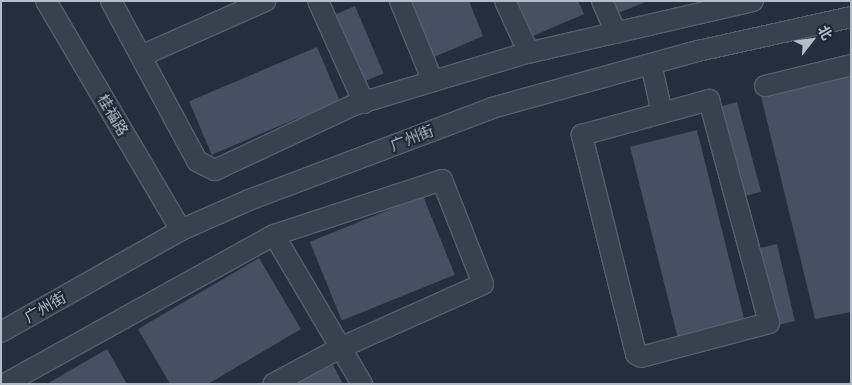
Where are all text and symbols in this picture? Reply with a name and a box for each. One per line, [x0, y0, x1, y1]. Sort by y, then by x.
north arrow [787, 15, 837, 65]
text: 北 [815, 22, 836, 43]
street label: 桂福路 [94, 91, 132, 139]
street label: 广州街 [388, 122, 436, 154]
street label: 广州街 [21, 288, 69, 326]

